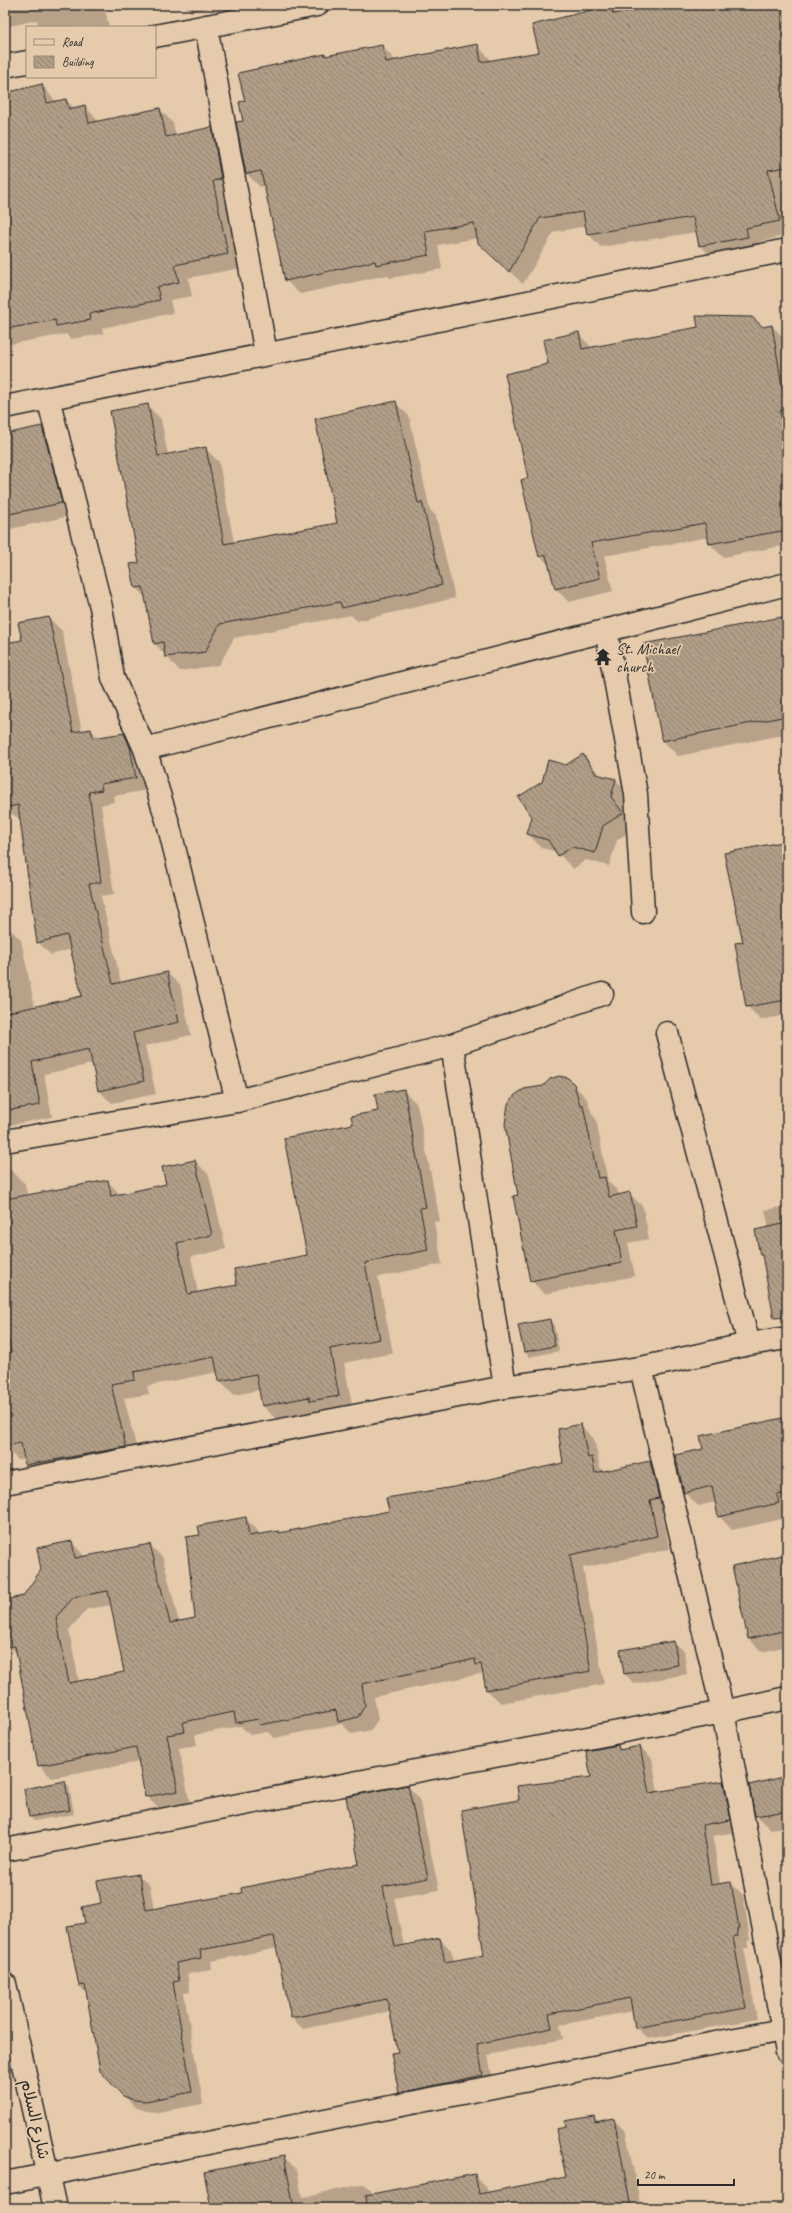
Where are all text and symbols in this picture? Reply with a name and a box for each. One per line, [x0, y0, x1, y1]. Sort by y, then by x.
legend [26, 26, 156, 78]
text: Road [62, 34, 84, 50]
text: Building [62, 54, 94, 70]
place label: St. Michael church [616, 639, 682, 677]
temple icon: St. Michael church [593, 647, 613, 667]
street label: شارع السلام [14, 2077, 54, 2162]
scale bar [638, 2161, 734, 2187]
text: 20 m [644, 2167, 666, 2183]

